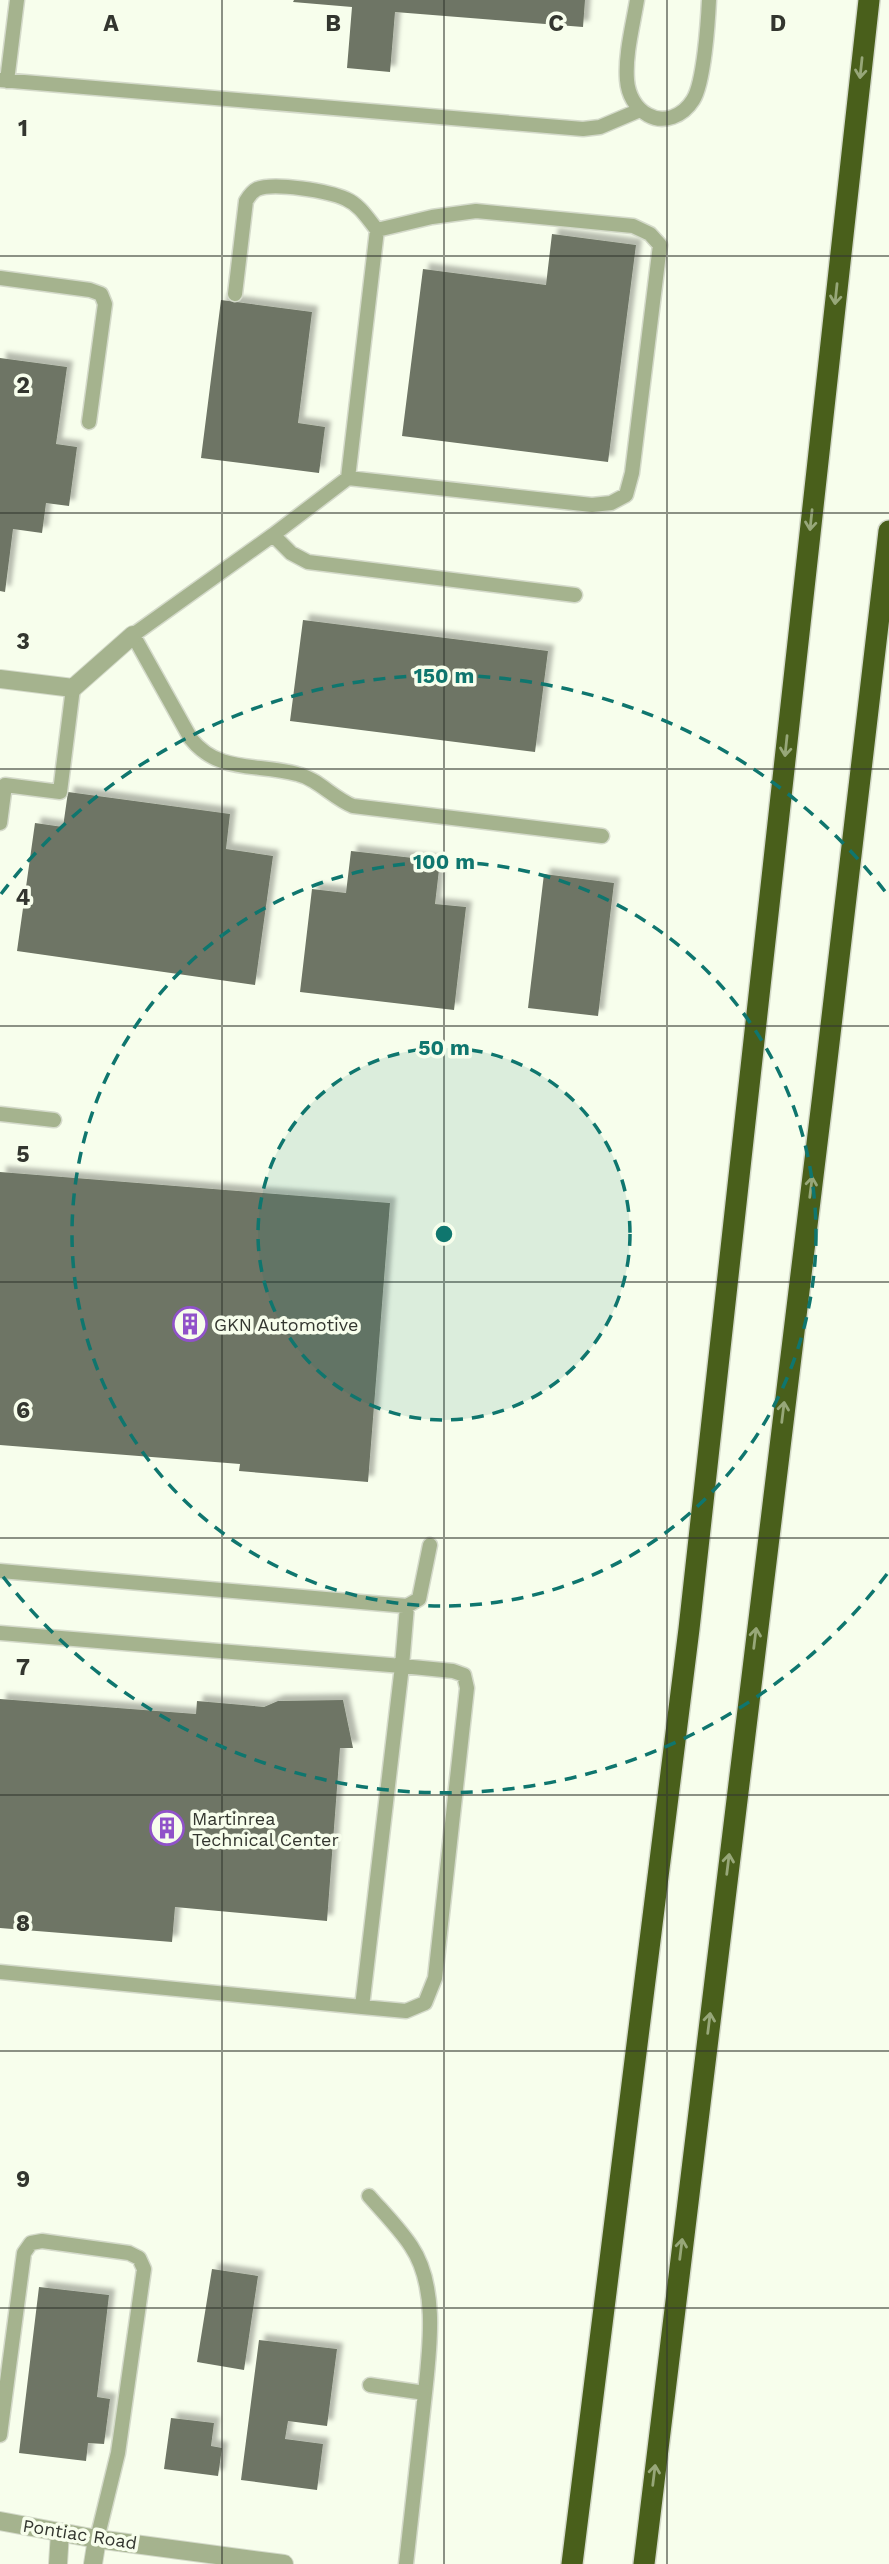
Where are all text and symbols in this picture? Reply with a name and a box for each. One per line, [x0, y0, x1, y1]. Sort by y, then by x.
text: A [103, 10, 119, 37]
text: B [325, 10, 341, 37]
text: C [548, 10, 564, 37]
text: D [770, 10, 786, 37]
one-way arrow [855, 56, 868, 79]
text: 1 [18, 115, 28, 142]
one-way arrow [830, 282, 843, 305]
text: 2 [16, 372, 30, 399]
one-way arrow [805, 508, 818, 531]
text: 3 [16, 628, 30, 655]
text: 150 m [414, 663, 474, 688]
one-way arrow [780, 734, 793, 757]
text: 100 m [413, 849, 475, 874]
text: 4 [16, 884, 31, 911]
text: 50 m [418, 1035, 470, 1060]
text: 5 [16, 1141, 30, 1168]
one-way arrow [805, 1176, 818, 1199]
centre of rings [432, 1222, 456, 1246]
building icon: GKN Automotive [171, 1305, 209, 1343]
place label: GKN Automotive [214, 1314, 359, 1335]
text: 6 [16, 1397, 30, 1424]
one-way arrow [776, 1402, 789, 1424]
one-way arrow [749, 1627, 762, 1650]
text: 7 [16, 1654, 30, 1681]
place label: Martinrea Technical Center [192, 1808, 339, 1850]
building icon: Martinrea Technical Center [148, 1809, 186, 1847]
one-way arrow [721, 1853, 734, 1876]
text: 8 [16, 1910, 30, 1937]
one-way arrow [702, 2012, 715, 2035]
text: 9 [16, 2166, 30, 2193]
one-way arrow [675, 2238, 688, 2260]
one-way arrow [648, 2464, 661, 2486]
street label: Pontiac Road [21, 2515, 139, 2553]

